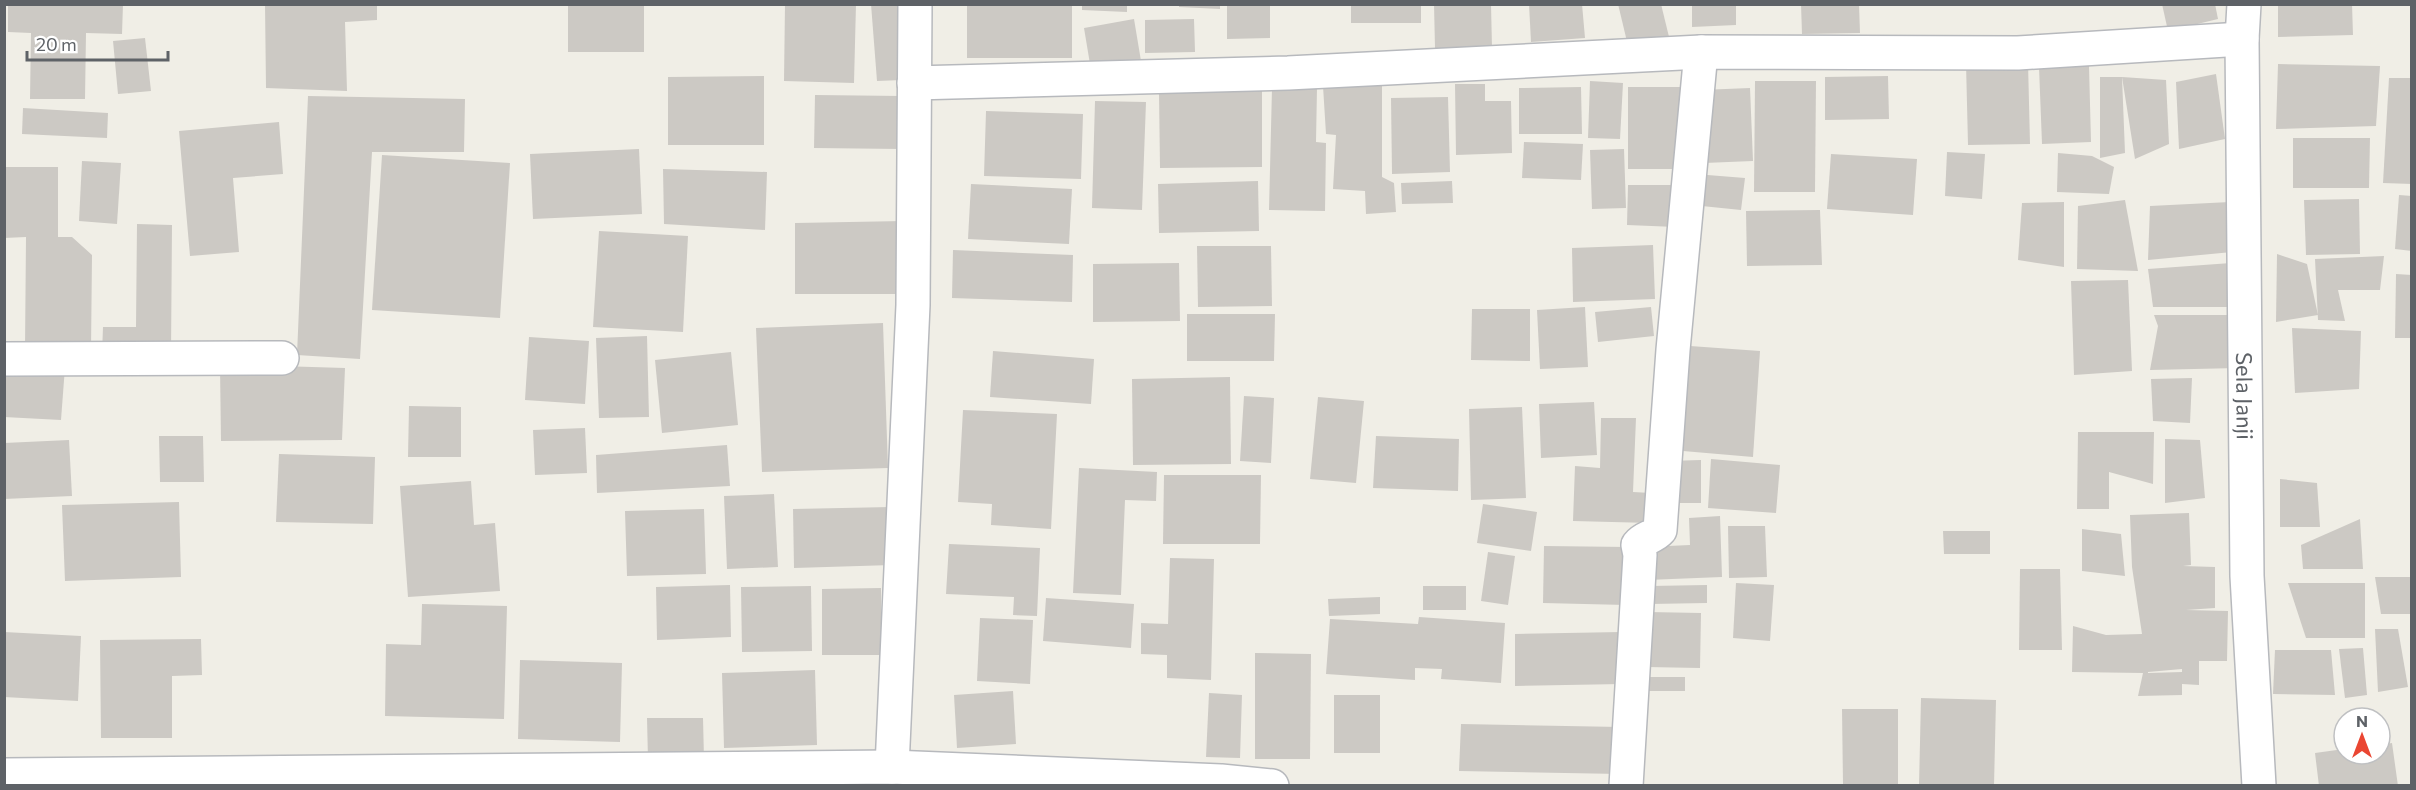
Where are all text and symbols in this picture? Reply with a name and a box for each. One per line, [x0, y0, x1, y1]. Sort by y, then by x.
scale bar [27, 24, 168, 62]
text: 20 m [36, 33, 77, 55]
street label: Sela Janji [2231, 352, 2259, 440]
north arrow [2332, 706, 2392, 766]
text: N [2356, 711, 2368, 730]

